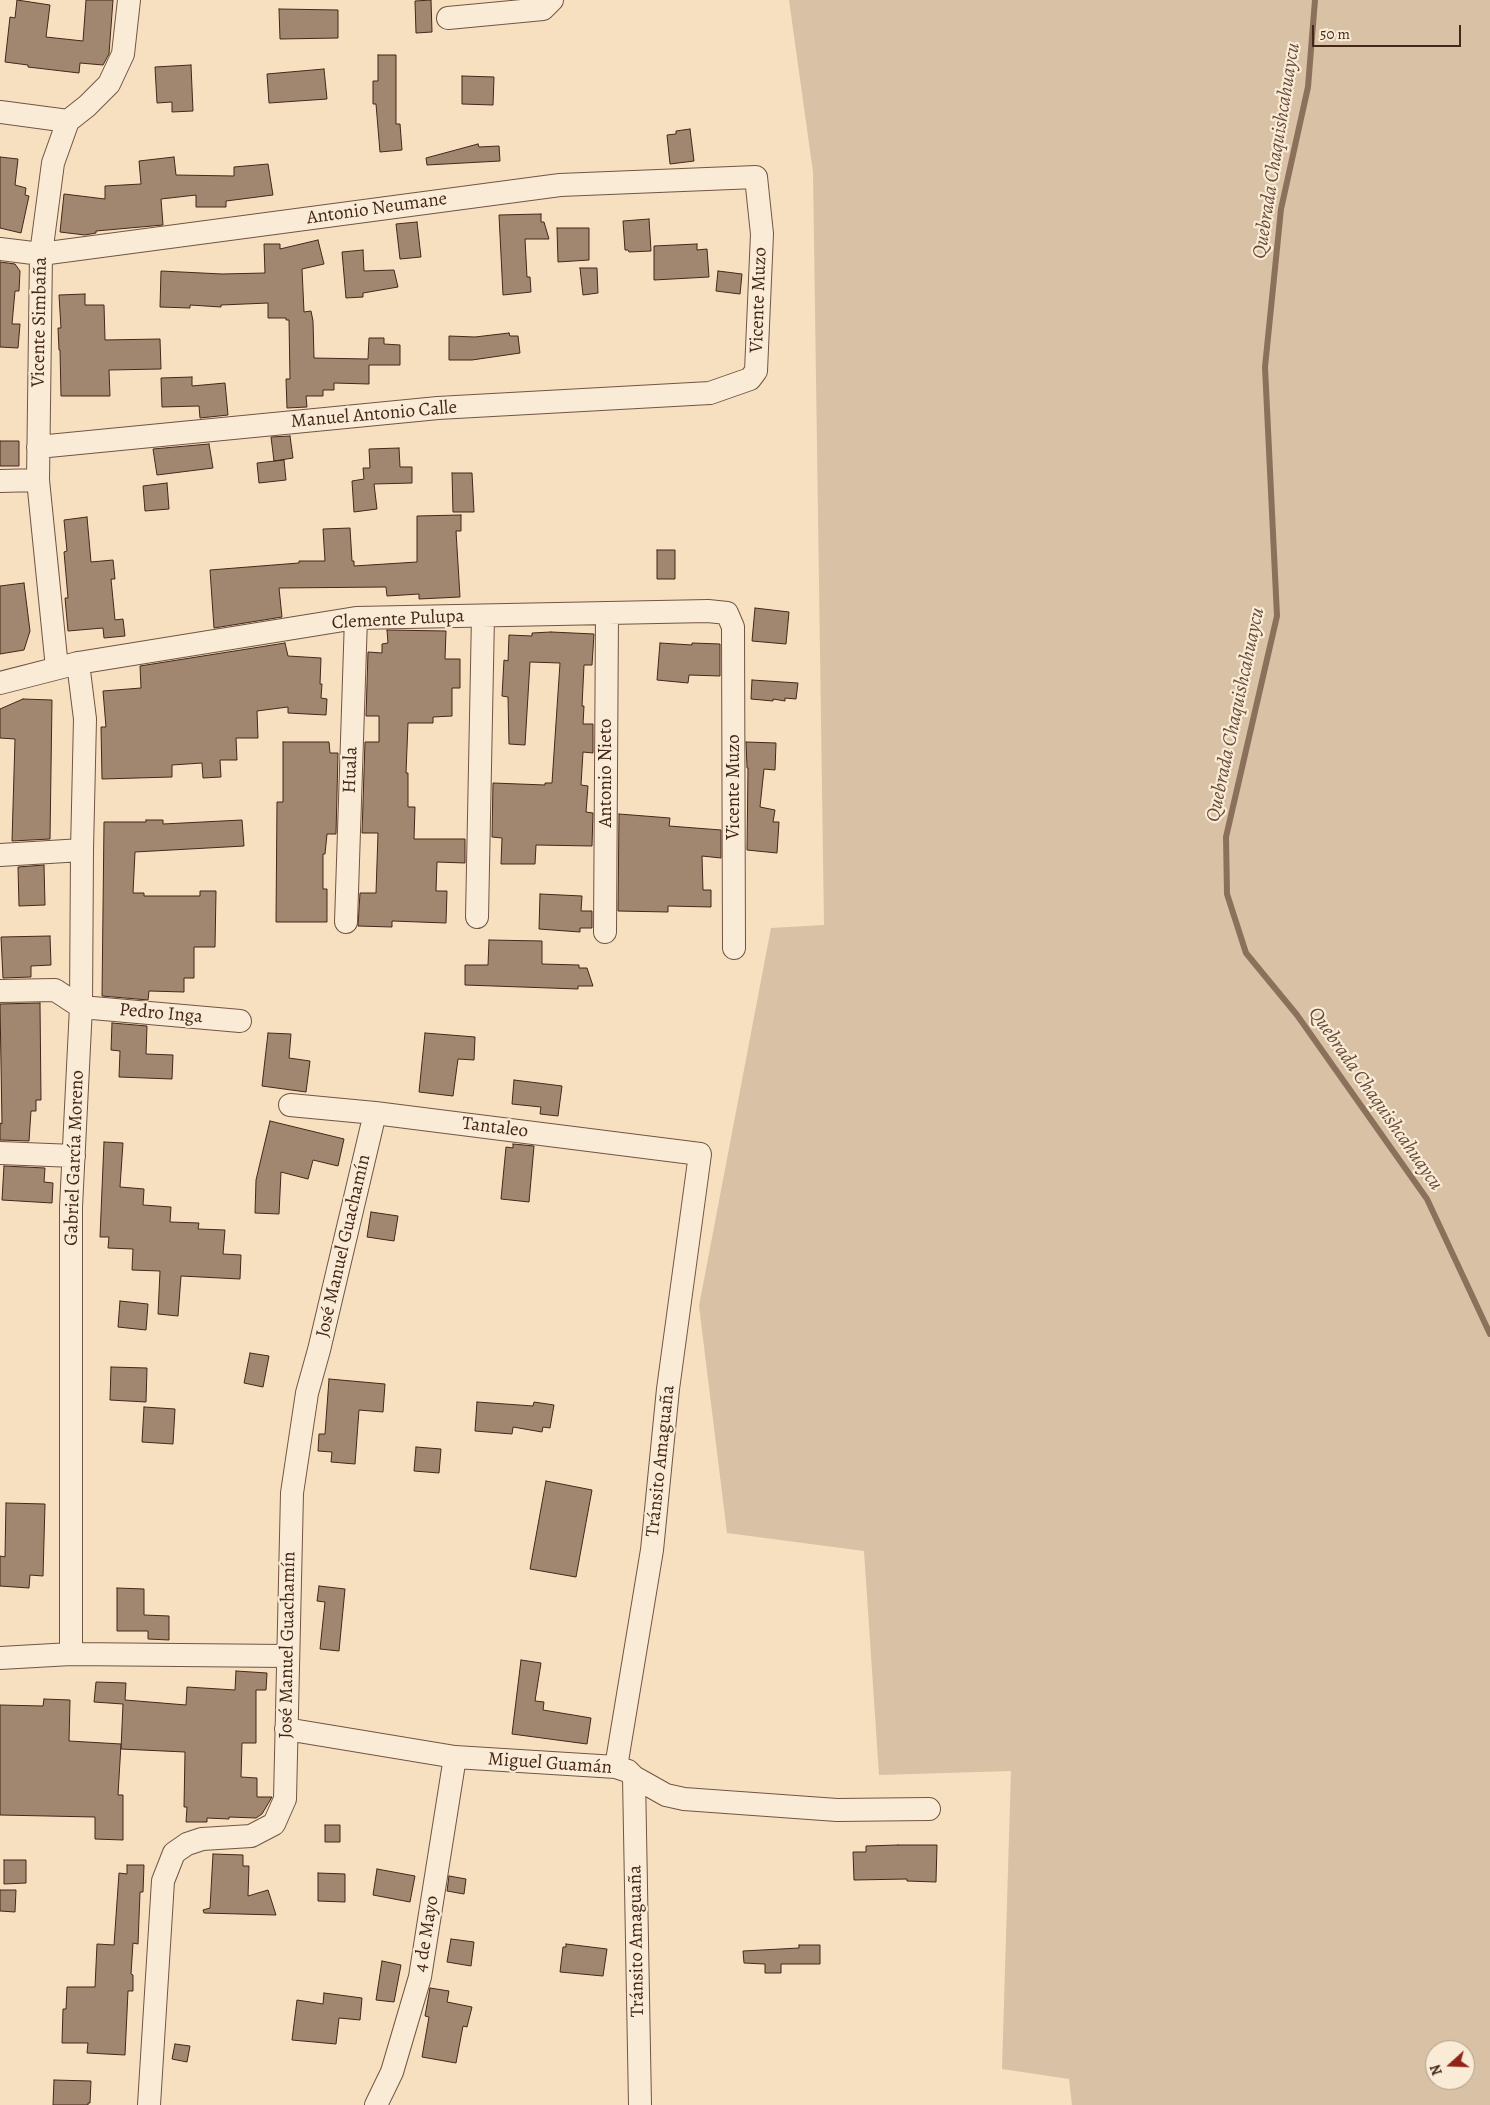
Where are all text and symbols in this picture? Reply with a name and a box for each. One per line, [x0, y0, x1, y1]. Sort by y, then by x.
scale bar [1315, 15, 1464, 47]
text: 50 m [1320, 24, 1350, 44]
water label: Quebrada Chaquishcahuaycu [1248, 41, 1306, 261]
street label: Antonio Neumane [305, 188, 449, 230]
street label: Vicente Muzo [746, 247, 772, 353]
street label: Vicente Simbaña [27, 257, 53, 387]
street label: Manuel Antonio Calle [290, 396, 458, 434]
street label: Clemente Pulupa [331, 605, 465, 635]
water label: Quebrada Chaquishcahuaycu [1202, 606, 1270, 824]
street label: Antonio Nieto [595, 719, 617, 827]
street label: Vicente Muzo [723, 734, 745, 840]
street label: Huala [339, 746, 363, 794]
street label: Pedro Inga [118, 999, 204, 1029]
water label: Quebrada Chaquishcahuaycu [1303, 1003, 1447, 1195]
street label: Gabriel García Moreno [61, 1070, 89, 1246]
street label: Tantaleo [461, 1113, 529, 1143]
street label: José Manuel Guachamín [312, 1152, 376, 1340]
street label: Tránsito Amaguaña [642, 1384, 680, 1538]
street label: José Manuel Guachamín [275, 1551, 301, 1739]
street label: Miguel Guamán [487, 1748, 613, 1780]
street label: Tránsito Amaguaña [624, 1865, 650, 2017]
street label: 4 de Mayo [410, 1894, 444, 1974]
north arrow [1425, 2040, 1475, 2090]
text: N [1426, 2062, 1447, 2078]

